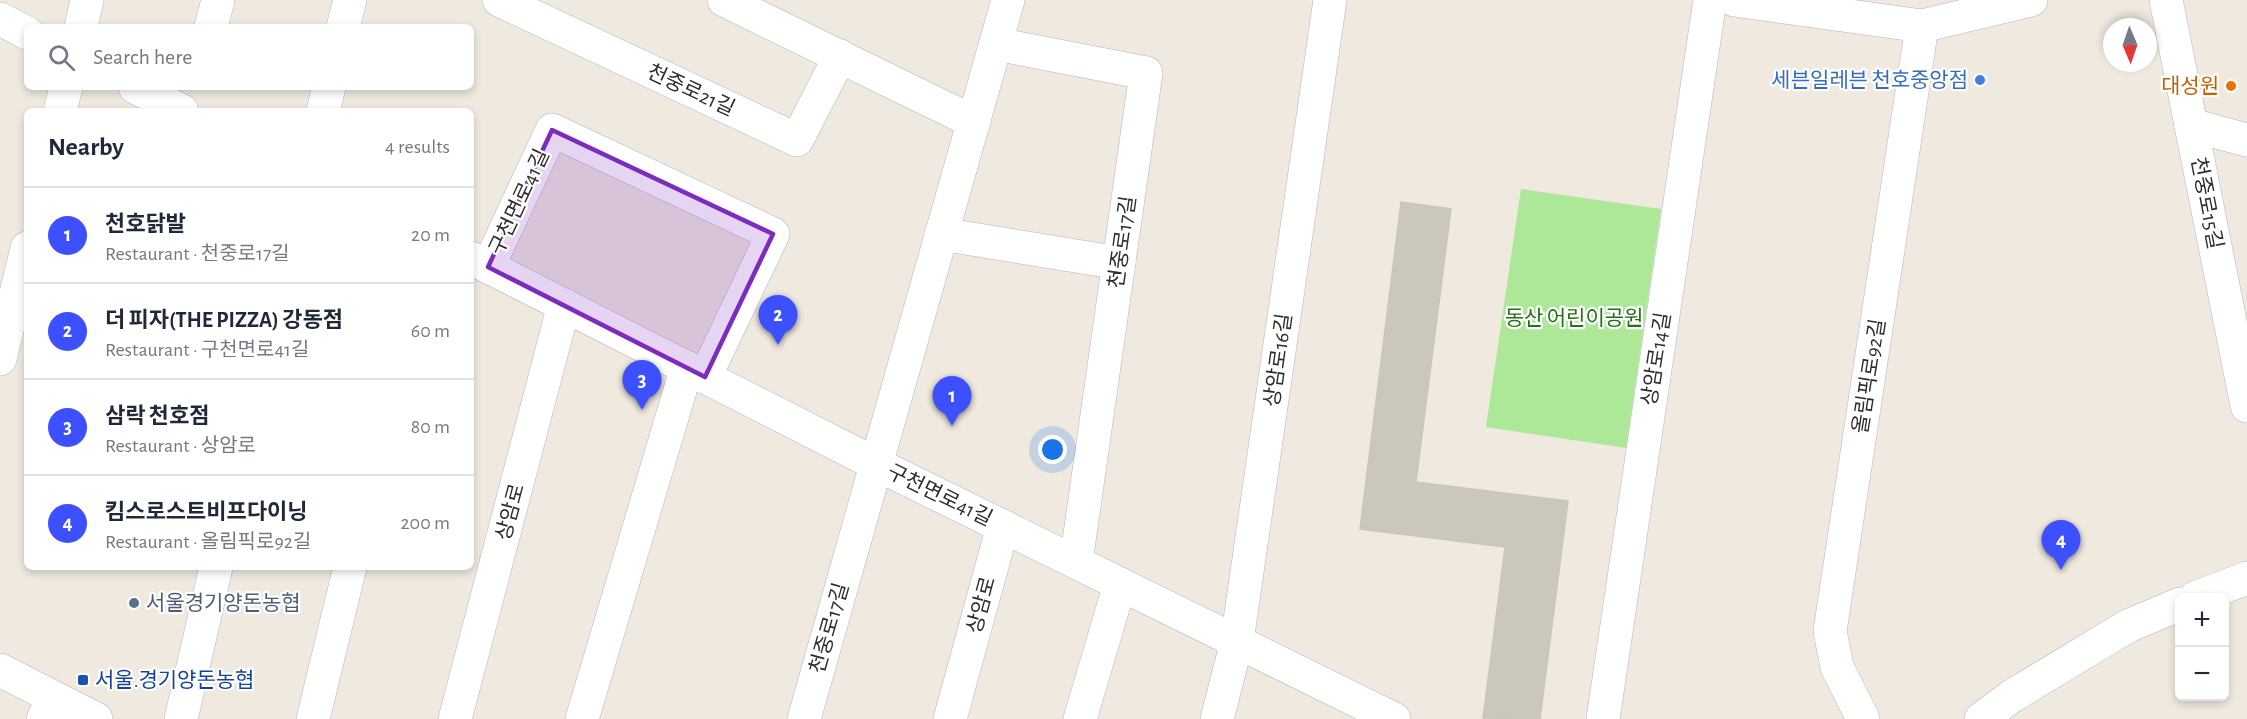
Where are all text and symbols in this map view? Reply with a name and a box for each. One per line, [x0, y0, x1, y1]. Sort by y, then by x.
north arrow [2103, 18, 2157, 72]
search box [24, 24, 474, 90]
icon: search [45, 41, 78, 74]
text: Search here [93, 46, 192, 68]
street label: 천중로21길 [644, 60, 738, 120]
place label: 세븐일레븐 천호중앙점 [1771, 69, 1968, 91]
marker: 세븐일레븐 천호중앙점 [1973, 73, 1987, 87]
place label: 대성원 [2161, 75, 2219, 97]
marker: 대성원 [2224, 79, 2238, 93]
text: Nearby [48, 134, 124, 160]
text: 4 results [385, 137, 450, 157]
street label: 구천면로41길 [485, 146, 553, 258]
street label: 천중로15길 [2187, 155, 2227, 251]
street label: 천중로17길 [1105, 194, 1139, 290]
text: 천호닭발 [105, 213, 186, 235]
text: 1 [64, 225, 71, 245]
text: 20 m [411, 225, 450, 245]
text: Restaurant · 천중로17길 [105, 244, 290, 264]
pin: 2 [758, 296, 798, 345]
park label: 동산 어린이공원 [1505, 307, 1643, 329]
text: 더 피자(THE PIZZA) 강동점 [105, 309, 343, 331]
street label: 상암로14길 [1638, 311, 1674, 407]
street label: 상암로16길 [1261, 312, 1295, 408]
street label: 올림픽로92길 [1849, 317, 1889, 435]
text: 2 [63, 321, 72, 341]
text: 60 m [411, 321, 450, 341]
text: Restaurant · 구천면로41길 [105, 340, 309, 360]
pin: 3 [622, 360, 662, 410]
pin: 1 [932, 376, 972, 426]
text: 삼락 천호점 [105, 405, 210, 427]
text: 3 [63, 417, 72, 437]
text: 80 m [411, 417, 450, 437]
your location [1038, 435, 1067, 464]
text: Restaurant · 상암로 [105, 436, 256, 456]
street label: 구천면로41길 [884, 460, 996, 530]
street label: 상암로 [492, 481, 528, 543]
text: 킴스로스트비프다이닝 [105, 501, 307, 523]
text: 4 [62, 513, 73, 533]
text: 200 m [400, 513, 450, 533]
pin: 4 [2042, 520, 2080, 570]
text: Restaurant · 올림픽로92길 [105, 532, 311, 552]
street label: 상암로 [963, 574, 999, 636]
street label: 천중로17길 [806, 580, 852, 676]
place label: 서울경기양돈농협 [146, 592, 301, 614]
map controls [2175, 593, 2229, 701]
button: + [2175, 593, 2229, 647]
marker: 서울경기양돈농협 [127, 596, 141, 610]
button: − [2175, 647, 2229, 701]
place label: 서울.경기양돈농협 [95, 669, 254, 691]
marker: 서울.경기양돈농협 [76, 673, 90, 687]

